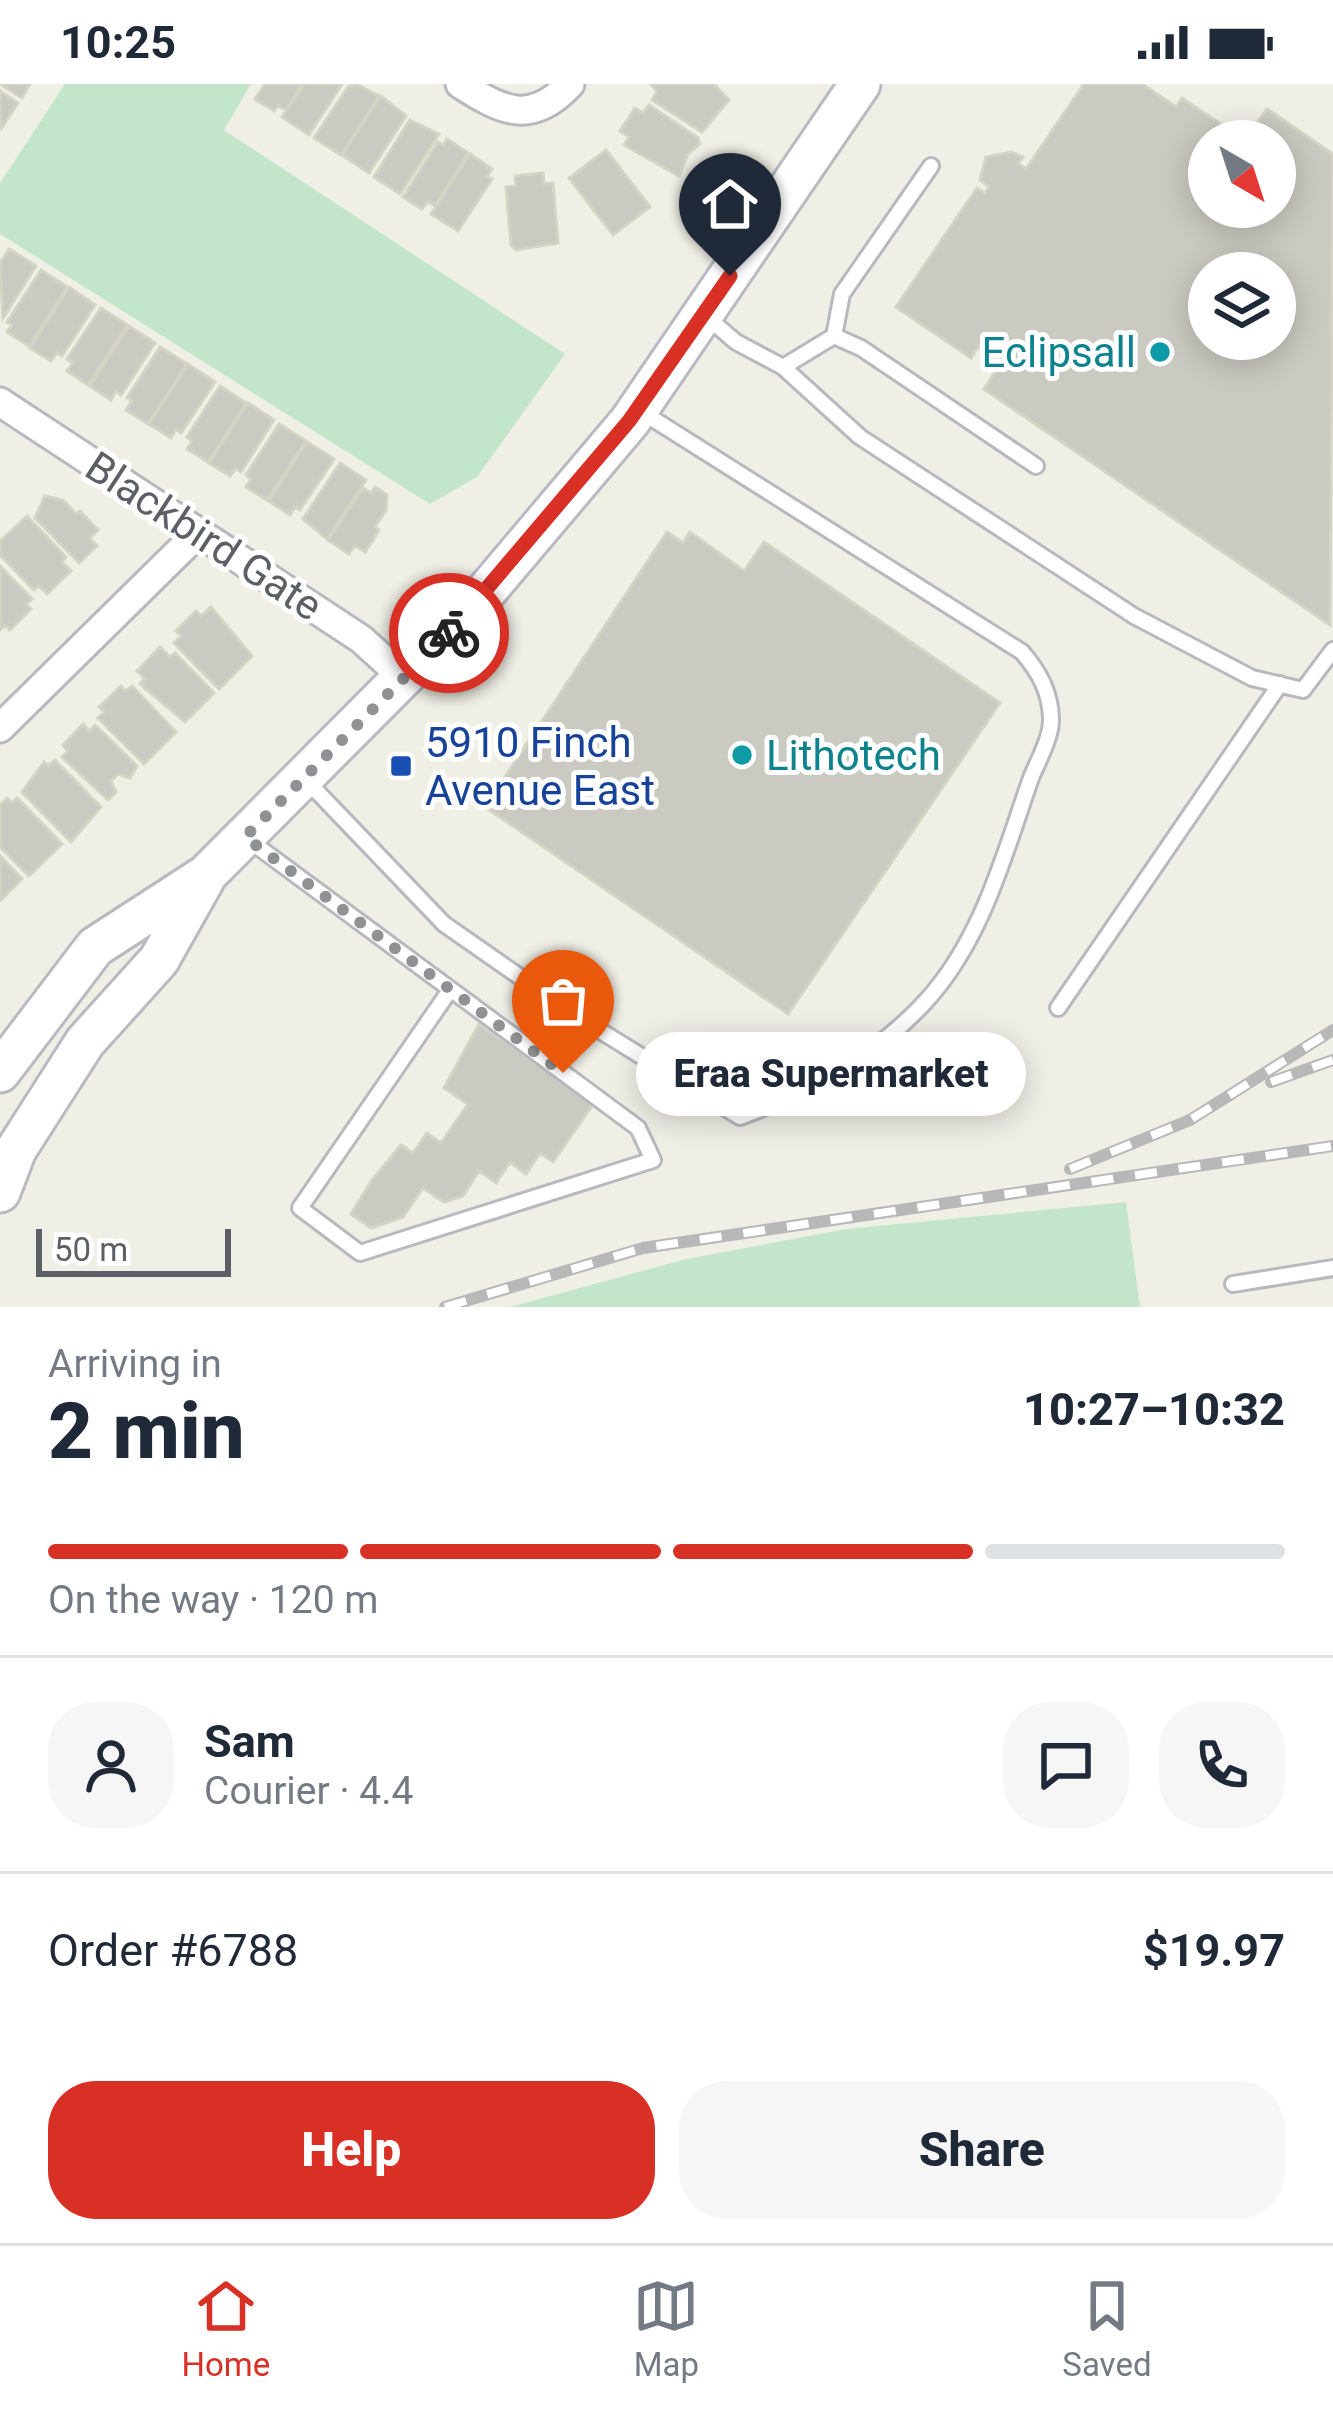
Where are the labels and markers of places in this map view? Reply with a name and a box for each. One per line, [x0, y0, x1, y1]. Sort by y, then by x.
pin [679, 153, 781, 276]
place label: Eclipsall [982, 328, 1136, 377]
marker: Eclipsall [1147, 339, 1173, 365]
place label: 5910 Finch Avenue East [425, 718, 655, 815]
place label: Lithotech [766, 731, 941, 780]
marker: Lithotech [729, 742, 755, 768]
marker: 5910 Finch Avenue East [388, 753, 414, 779]
pin [512, 950, 614, 1073]
callout: Eraa Supermarket [635, 1031, 1025, 1115]

